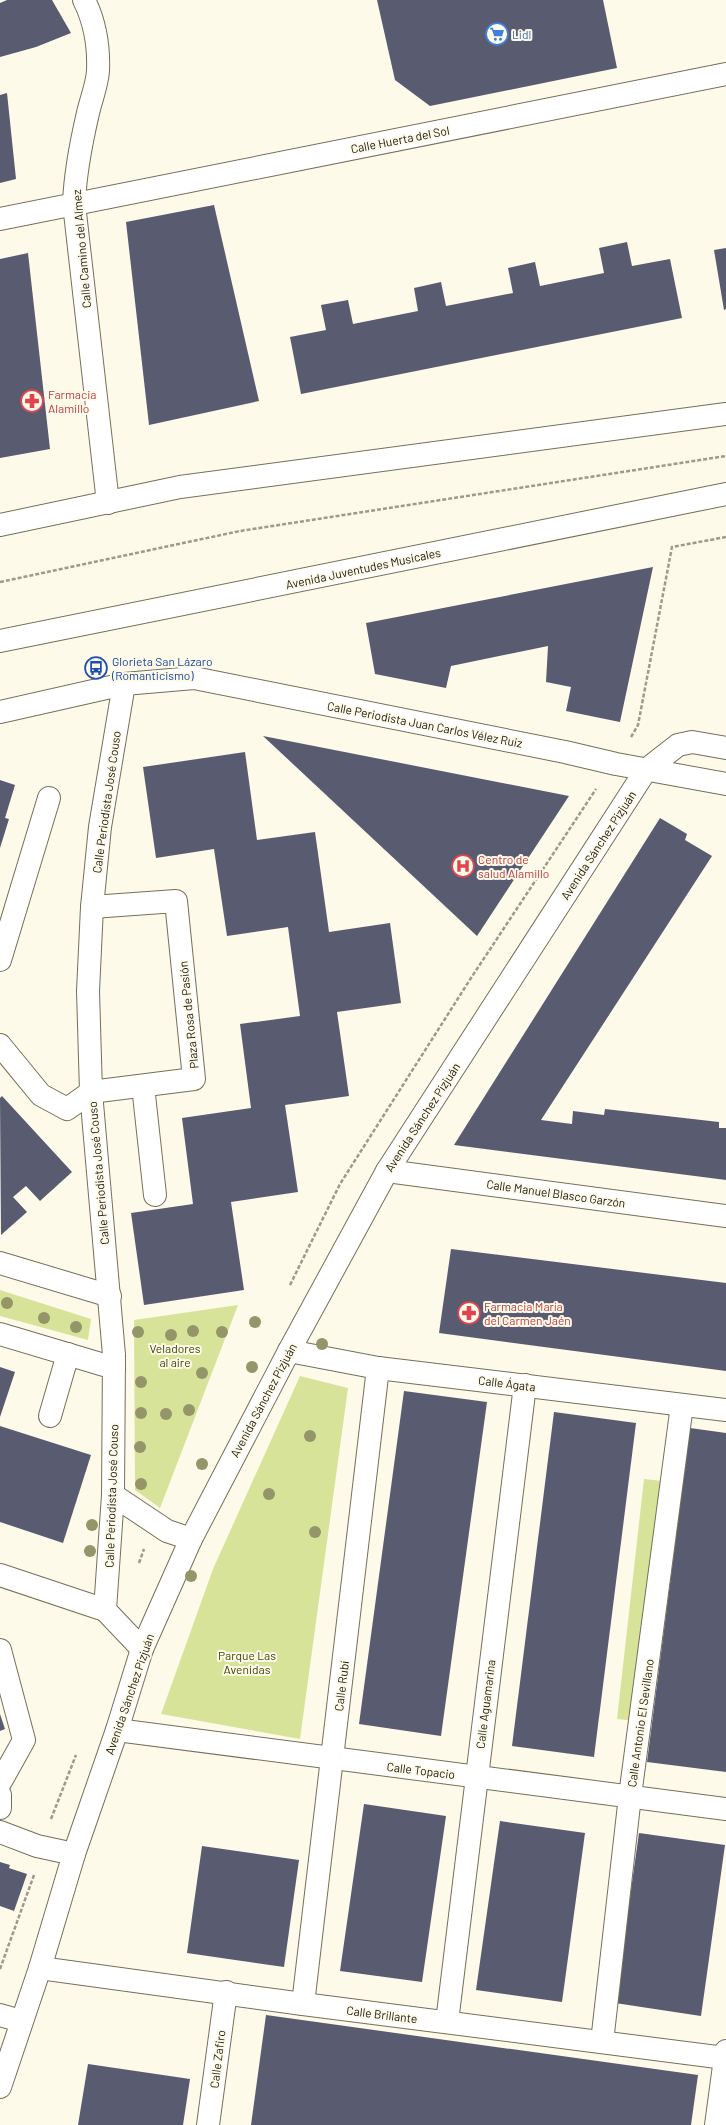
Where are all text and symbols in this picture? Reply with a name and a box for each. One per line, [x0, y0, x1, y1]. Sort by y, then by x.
supermarket icon: Lidl [484, 21, 510, 47]
place label: Lidl [512, 27, 531, 41]
street label: Calle Huerta del Sol [349, 123, 451, 155]
street label: Calle Camino del Almez [69, 189, 93, 309]
place label: Farmacia Alamillo [48, 387, 96, 415]
pharmacy icon: Farmacia Alamillo [19, 388, 45, 414]
street label: Avenida Juventudes Musicales [284, 545, 442, 591]
place label: Glorieta San Lázaro (Romanticismo) [111, 654, 213, 682]
bus stop icon: Glorieta San Lázaro (Romanticismo) [83, 655, 109, 681]
street label: Calle Periodista Juan Carlos Vélez Ruiz [326, 698, 524, 750]
street label: Calle Periodista José Couso [89, 730, 123, 874]
street label: Avenida Sánchez Pizjuán [557, 788, 639, 902]
place label: Centro de salud Alamillo [478, 852, 549, 880]
hospital icon: Centro de salud Alamillo [450, 853, 476, 879]
street label: Plaza Rosa de Pasión [175, 960, 201, 1070]
street label: Avenida Sánchez Pizjuán [381, 1060, 463, 1174]
street label: Calle Periodista José Couso [85, 1101, 111, 1245]
street label: Calle Manuel Blasco Garzón [486, 1176, 626, 1210]
place label: Farmacia María del Carmen Jaén [484, 1299, 571, 1327]
pharmacy icon: Farmacia María del Carmen Jaén [456, 1300, 482, 1326]
park label: Veladores al aire [149, 1341, 201, 1369]
street label: Avenida Sánchez Pizjuán [227, 1341, 299, 1459]
street label: Calle Ágata [478, 1373, 536, 1393]
street label: Calle Periodista José Couso [101, 1424, 121, 1568]
street label: Avenida Sánchez Pizjuán [102, 1632, 156, 1756]
park label: Parque Las Avenidas [218, 1648, 276, 1676]
street label: Calle Antonio El Sevillano [624, 1658, 656, 1788]
street label: Calle Aguamarina [473, 1659, 497, 1749]
street label: Calle Rubí [331, 1660, 351, 1712]
street label: Calle Topacio [386, 1759, 456, 1781]
street label: Calle Brillante [346, 2003, 418, 2025]
street label: Calle Zafiro [206, 2029, 228, 2089]

